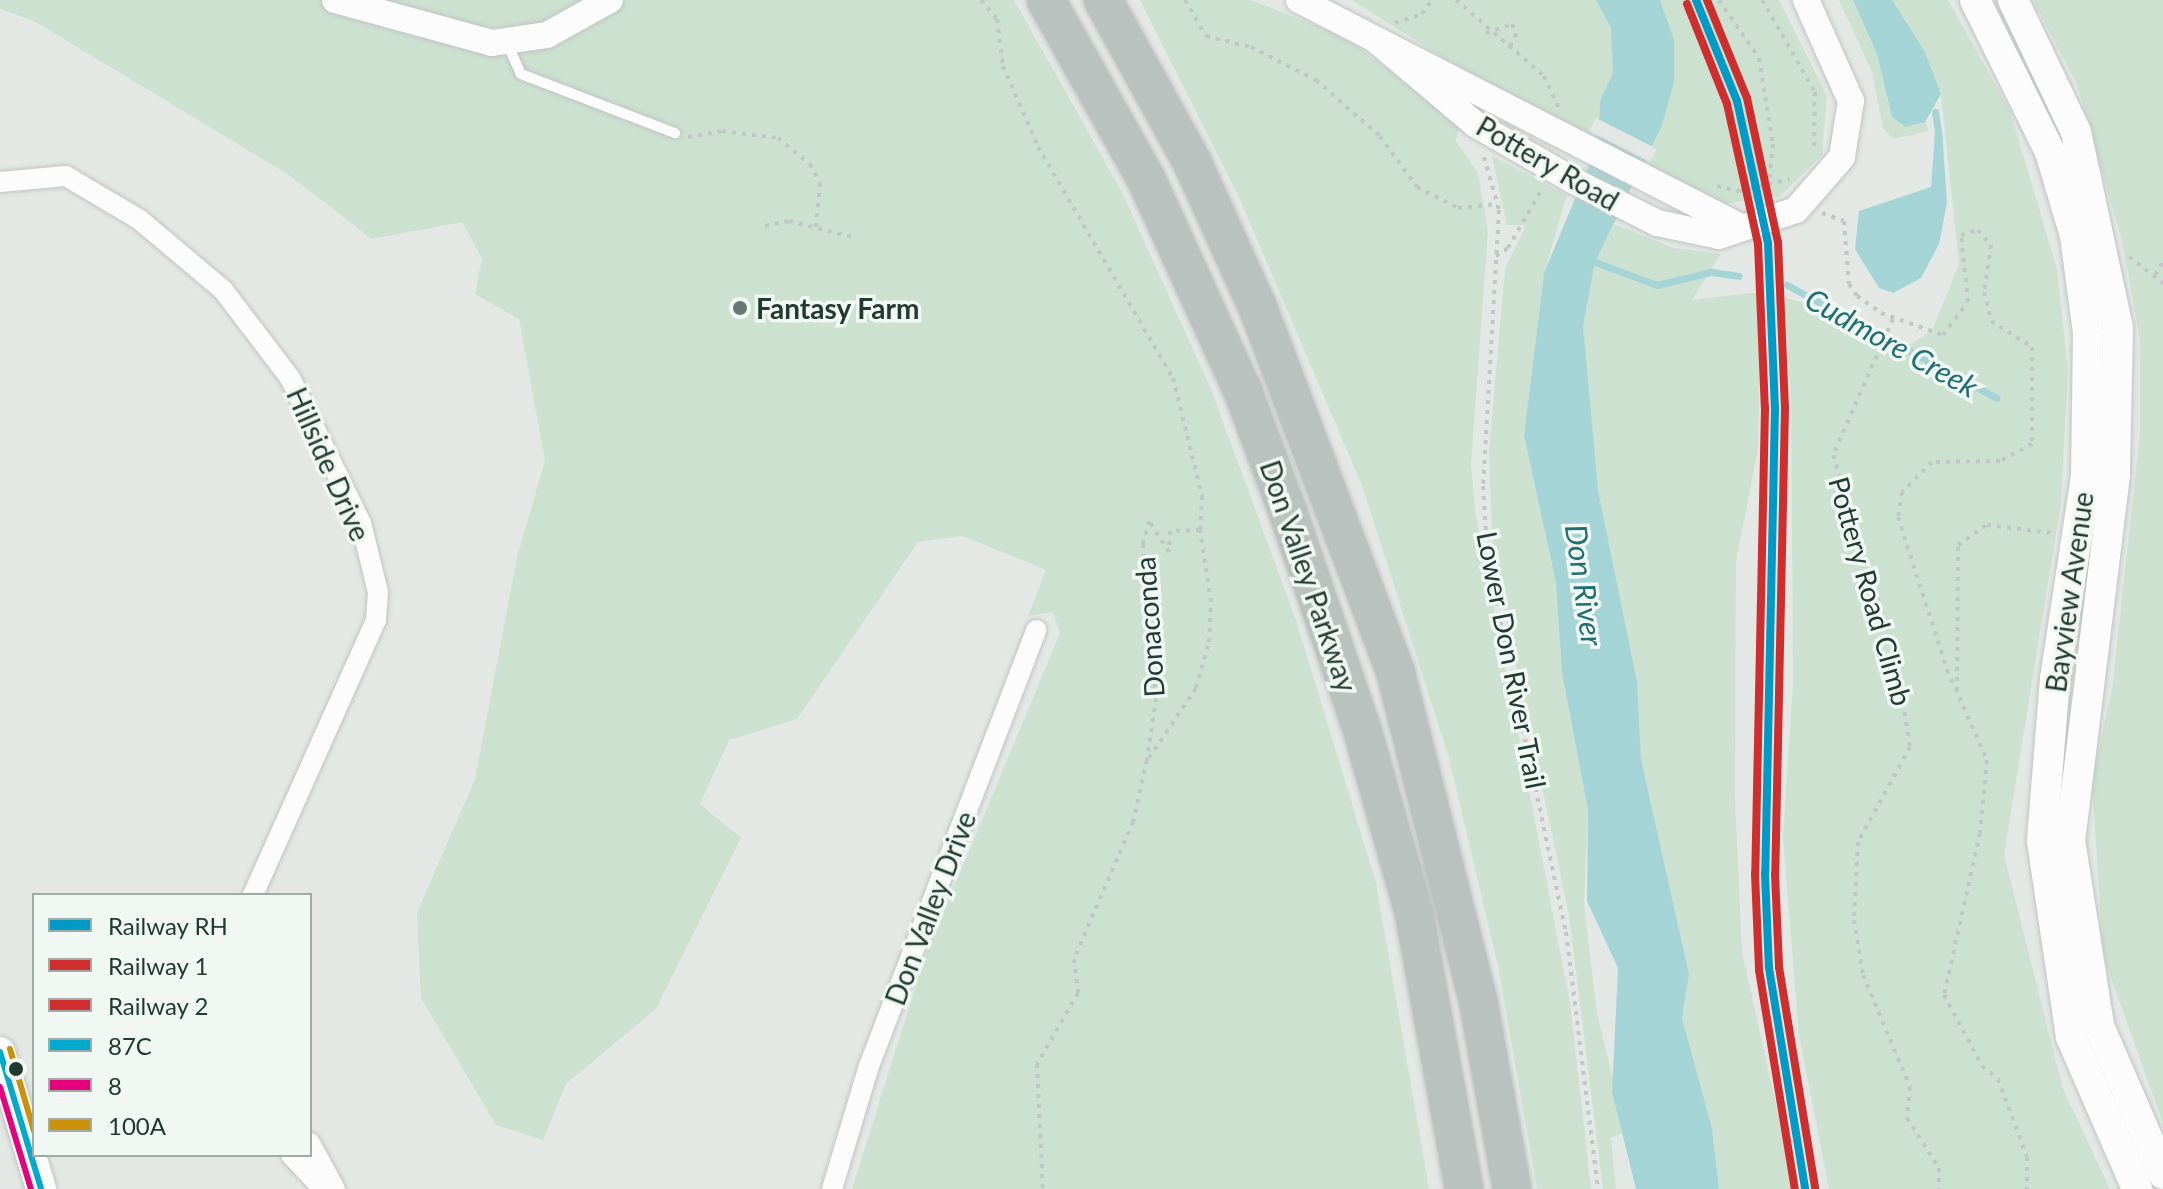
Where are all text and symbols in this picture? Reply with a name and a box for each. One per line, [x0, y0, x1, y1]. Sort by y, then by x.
street label: Pottery Road [1471, 109, 1625, 217]
water label: Cudmore Creek [1799, 280, 1985, 404]
place label: Fantasy Farm [756, 291, 920, 325]
marker: Fantasy Farm [731, 299, 749, 317]
street label: Hillside Drive [280, 382, 378, 546]
street label: Don Valley Parkway [1253, 455, 1365, 697]
street label: Pottery Road Climb [1822, 472, 1920, 710]
street label: Bayview Avenue [2038, 489, 2100, 695]
water label: Don River [1559, 522, 1611, 648]
street label: Lower Don River Trail [1470, 527, 1554, 793]
street label: Donaconda [1127, 556, 1171, 698]
street label: Don Valley Drive [877, 806, 983, 1010]
legend [32, 893, 312, 1157]
text: Railway RH [108, 911, 228, 940]
text: Railway 1 [108, 951, 208, 980]
text: Railway 2 [108, 991, 208, 1020]
text: 87C [108, 1031, 152, 1060]
unlabelled marker [8, 1061, 24, 1077]
text: 8 [108, 1071, 122, 1100]
text: 100A [108, 1111, 166, 1140]

